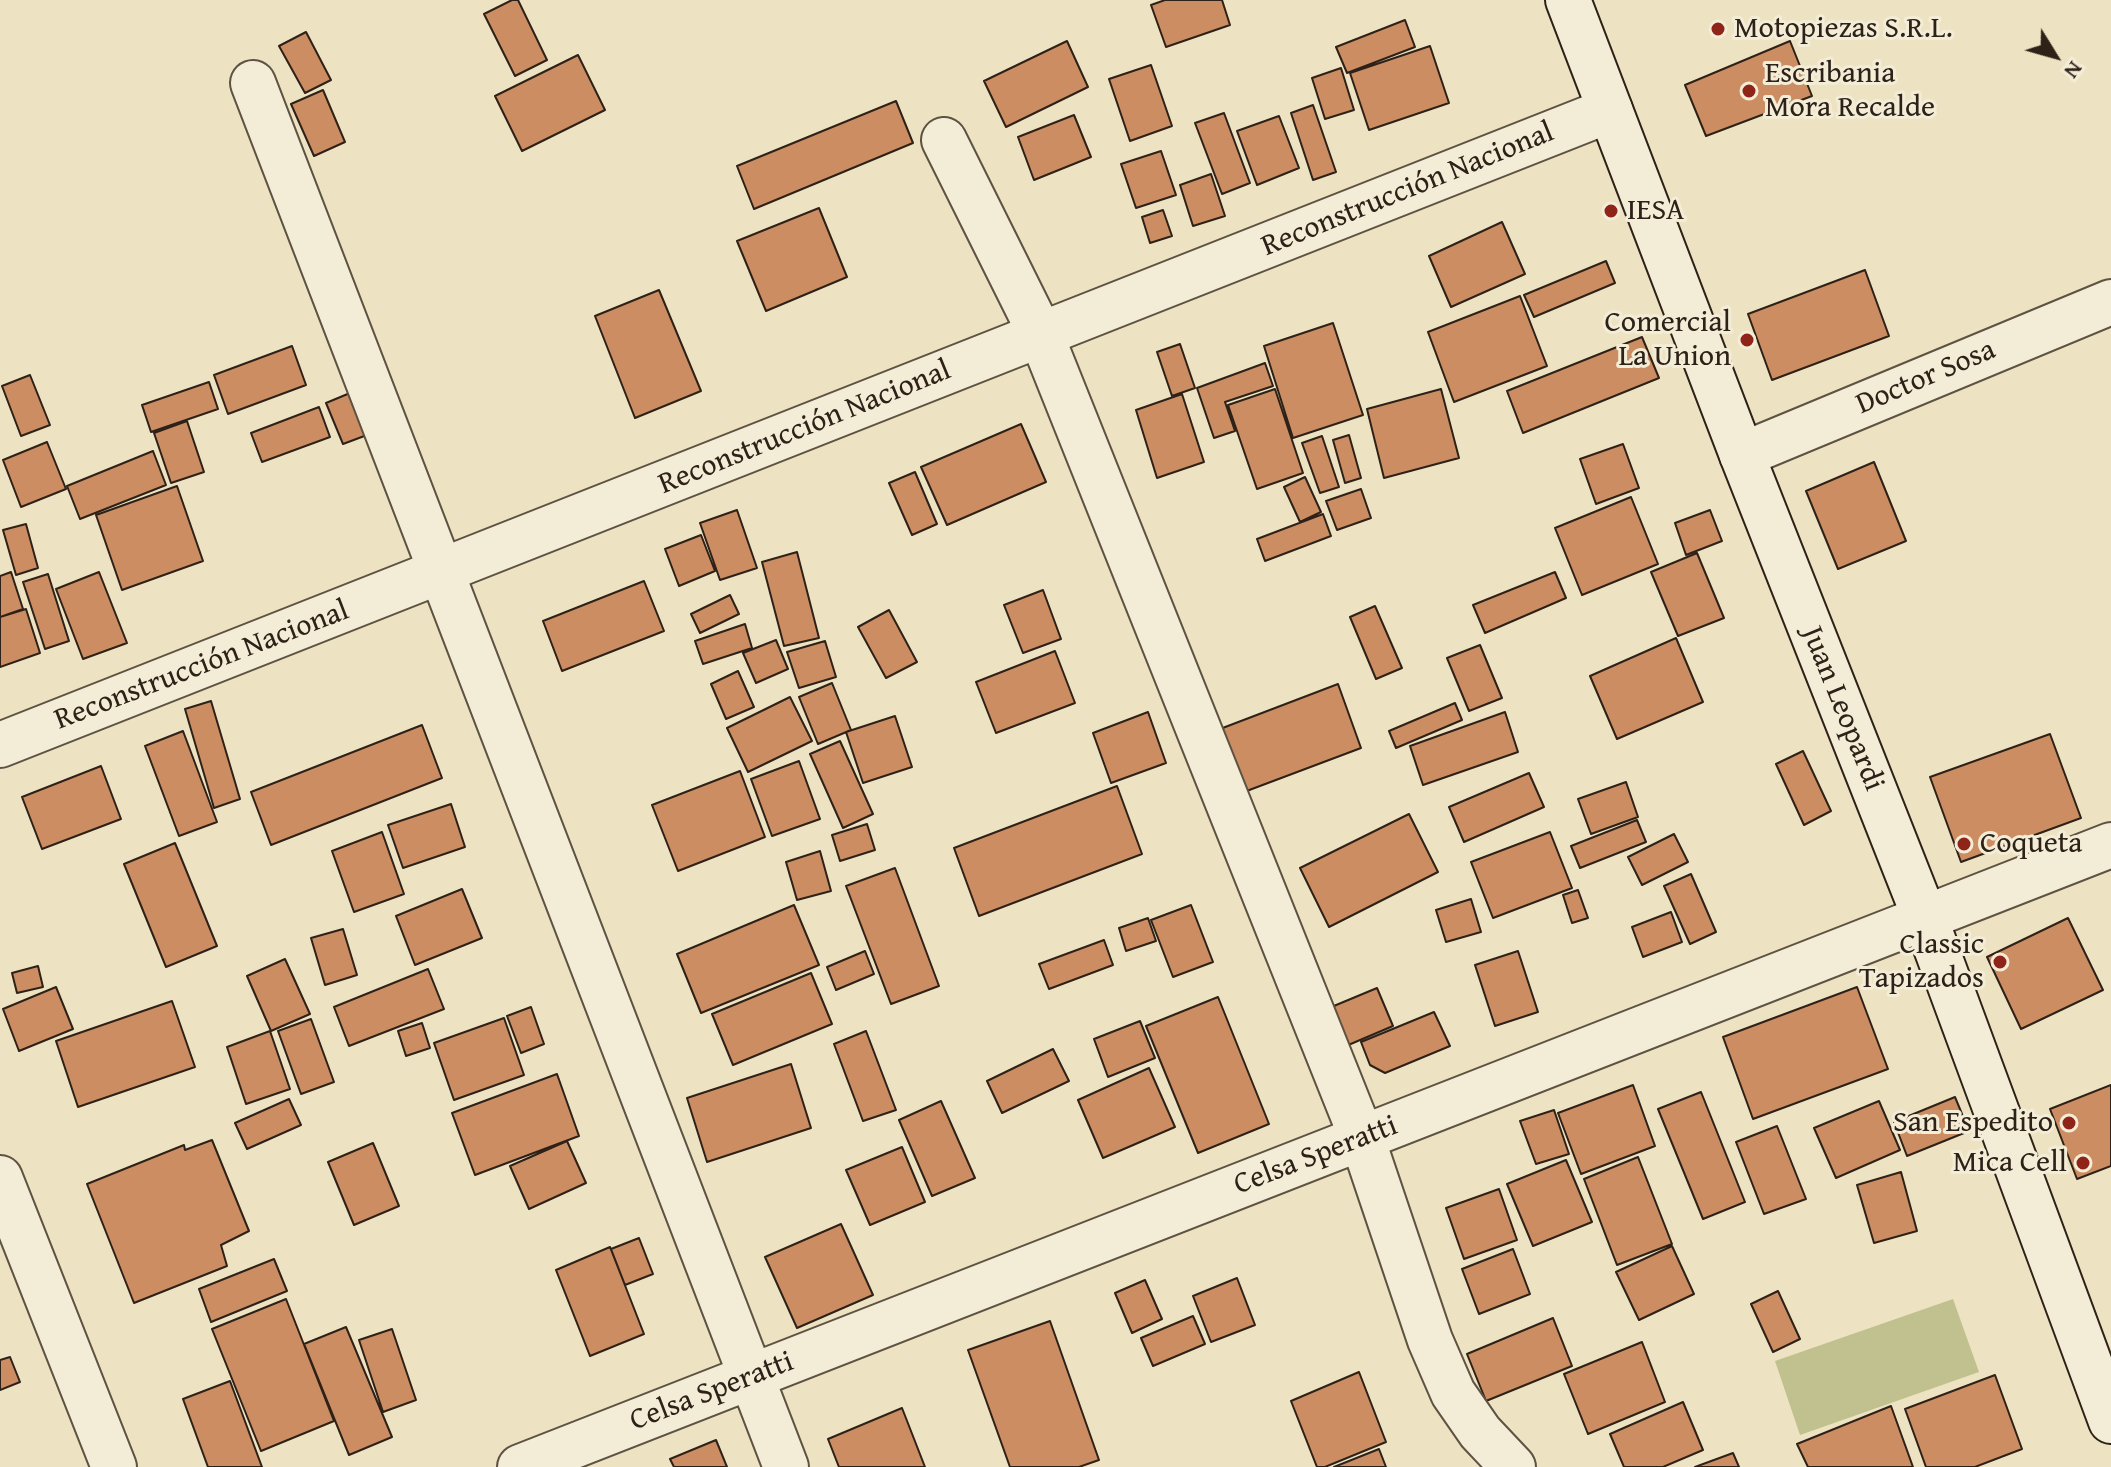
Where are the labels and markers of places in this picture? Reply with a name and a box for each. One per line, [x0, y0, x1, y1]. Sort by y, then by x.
place label: Motopiezas S.R.L. [1734, 11, 1953, 47]
marker: Motopiezas S.R.L. [1709, 20, 1727, 38]
place label: Escribania Mora Recalde [1765, 56, 1935, 126]
marker: Escribania Mora Recalde [1740, 82, 1758, 100]
place label: IESA [1627, 193, 1684, 229]
marker: IESA [1602, 202, 1620, 220]
place label: Comercial La Union [1605, 305, 1731, 376]
marker: Comercial La Union [1738, 331, 1756, 349]
place label: Coqueta [1980, 826, 2082, 862]
marker: Coqueta [1955, 835, 1973, 853]
place label: Classic Tapizados [1859, 927, 1984, 998]
marker: Classic Tapizados [1991, 953, 2009, 971]
place label: San Espedito [1893, 1105, 2053, 1141]
marker: San Espedito [2060, 1114, 2078, 1132]
place label: Mica Cell [1953, 1145, 2067, 1181]
marker: Mica Cell [2074, 1154, 2092, 1172]

